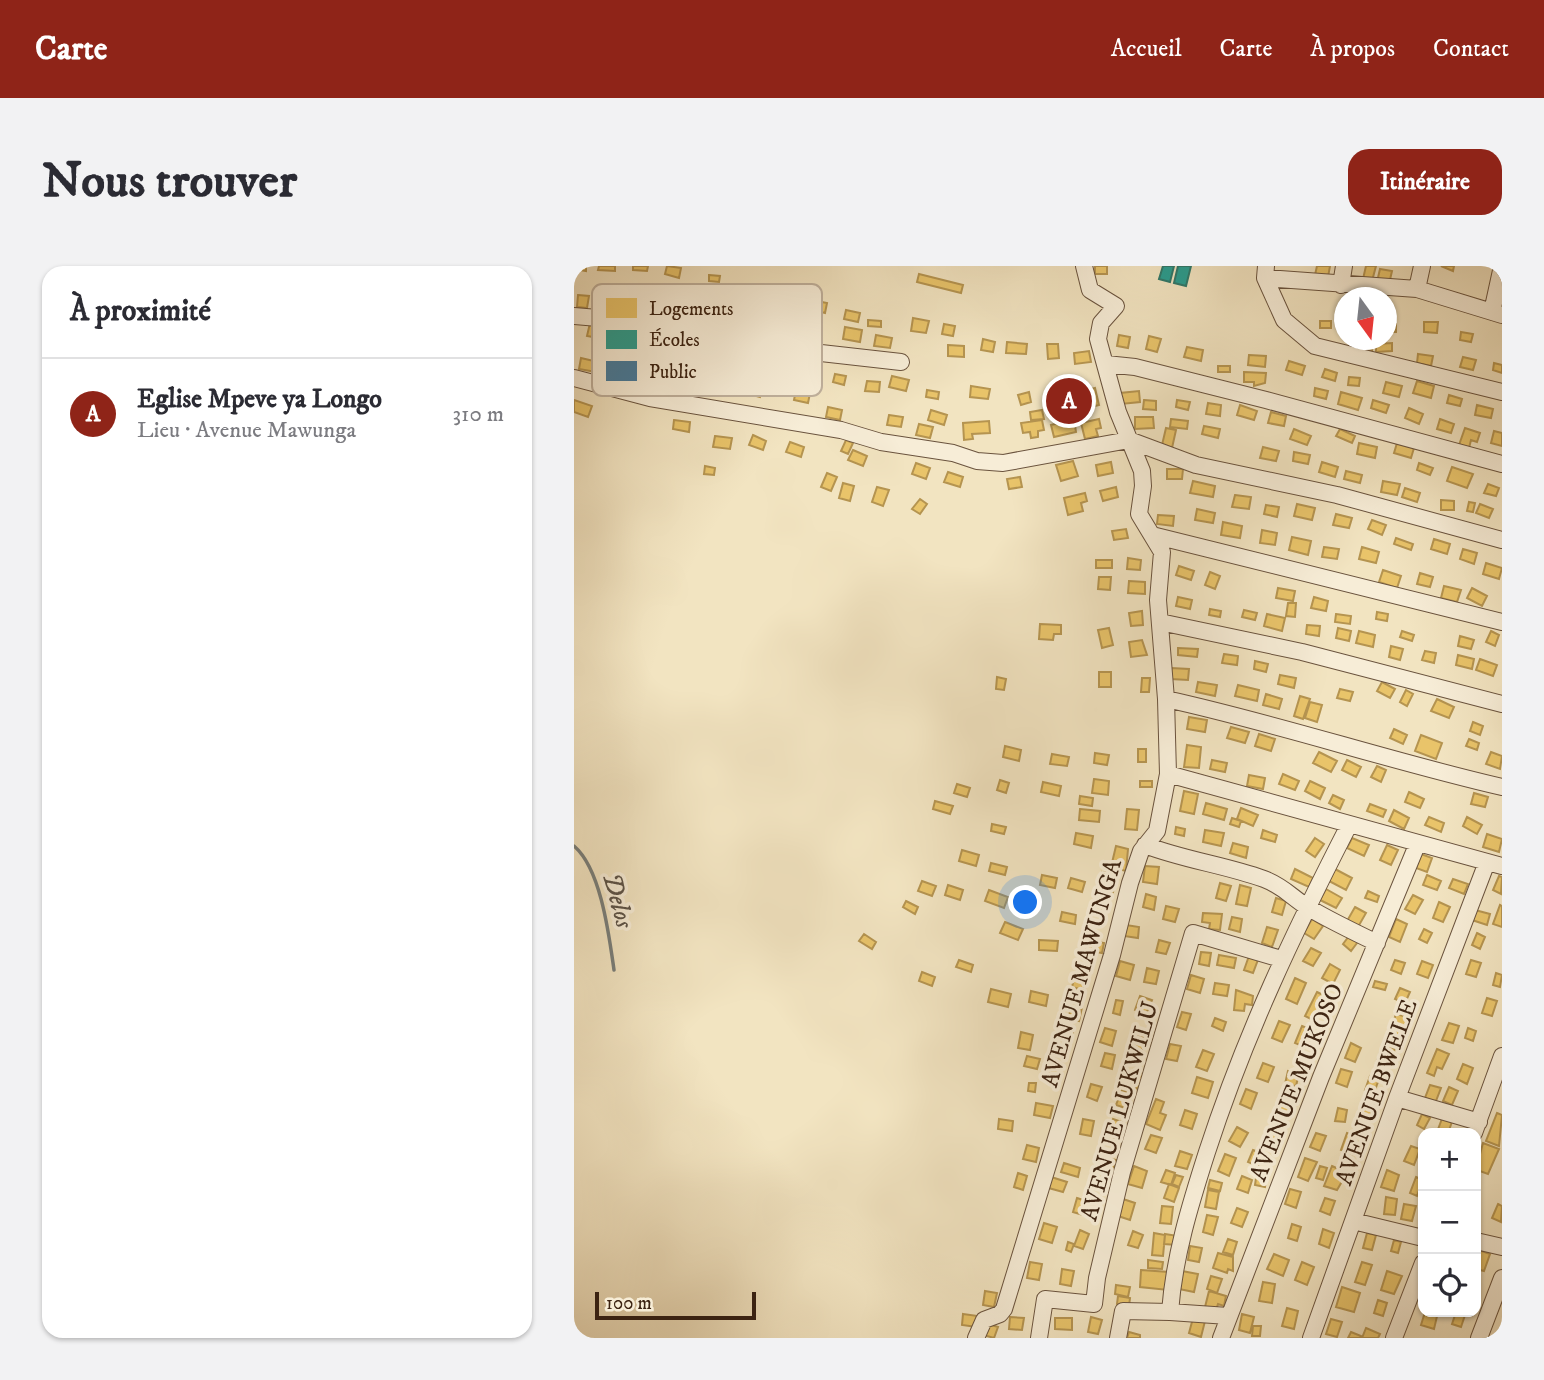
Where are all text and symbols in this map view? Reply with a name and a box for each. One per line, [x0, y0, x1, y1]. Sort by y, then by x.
text: Carte [35, 29, 107, 70]
text: Accueil [1111, 34, 1182, 64]
text: Carte [1220, 34, 1272, 64]
text: À propos [1310, 34, 1395, 64]
text: Contact [1433, 34, 1509, 64]
button: Itinéraire [1348, 149, 1502, 215]
text: Nous trouver [42, 151, 297, 213]
legend [592, 284, 822, 396]
north arrow [1334, 287, 1397, 350]
text: À proximité [70, 293, 211, 330]
text: Logements [649, 298, 733, 321]
text: Écoles [649, 328, 700, 352]
text: Public [649, 361, 697, 384]
pin: A [1046, 375, 1092, 427]
text: Eglise Mpeve ya Longo [137, 383, 382, 416]
text: A [86, 400, 100, 429]
text: 310 m [452, 400, 504, 429]
text: Lieu · Avenue Mawunga [137, 416, 356, 445]
street label: AVENUE MAWUNGA [1035, 855, 1129, 1091]
water label: Delos [594, 869, 641, 933]
your location [1008, 885, 1042, 919]
street label: AVENUE MUKOSO [1244, 979, 1350, 1186]
street label: AVENUE BWELE [1329, 995, 1424, 1189]
street label: AVENUE LUKWILU [1074, 998, 1166, 1224]
map controls [1418, 1128, 1481, 1317]
button: + [1418, 1128, 1481, 1191]
button: − [1418, 1191, 1481, 1254]
button: locate [1418, 1254, 1481, 1317]
scale bar [595, 1289, 756, 1321]
text: 100 m [606, 1292, 652, 1315]

